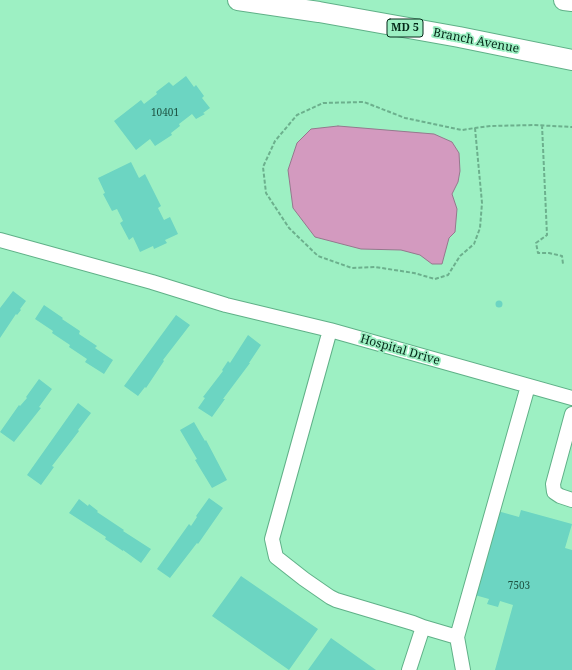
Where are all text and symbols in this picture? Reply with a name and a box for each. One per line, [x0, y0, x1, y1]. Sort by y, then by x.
road number: MD 5 [387, 19, 423, 37]
street label: Branch Avenue [432, 26, 520, 56]
house number: 10401 [151, 107, 179, 119]
street label: Hospital Drive [358, 332, 442, 368]
house number: 7503 [508, 580, 530, 592]

